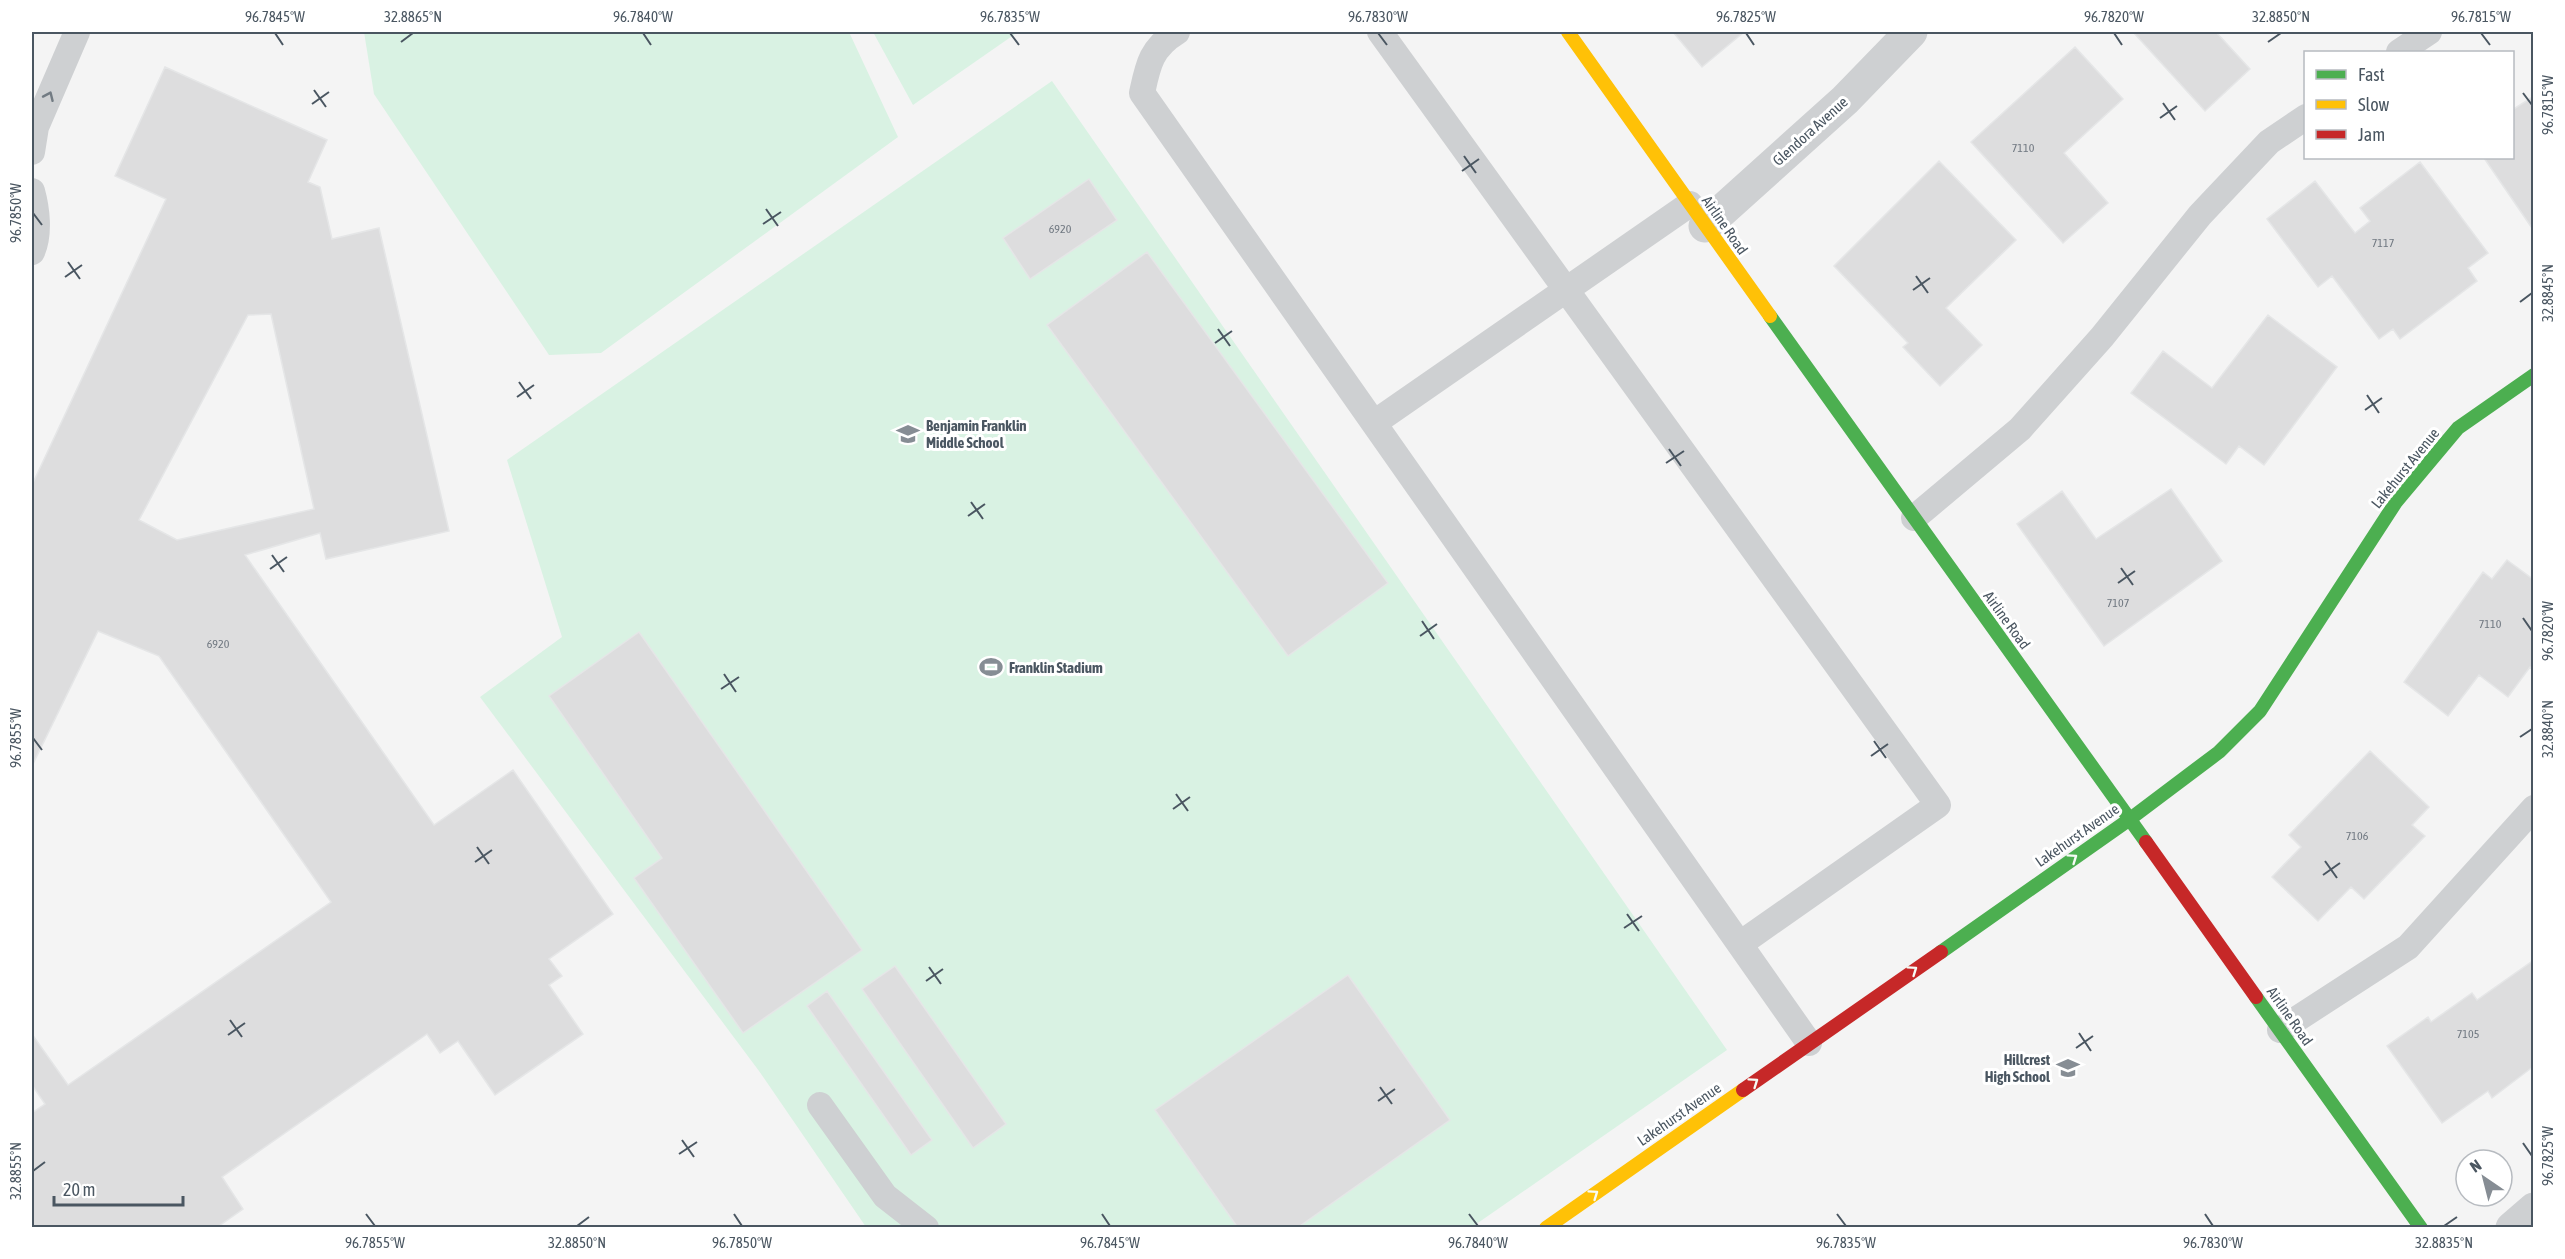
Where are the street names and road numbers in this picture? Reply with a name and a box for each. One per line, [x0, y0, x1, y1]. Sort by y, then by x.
street label: Glendora Avenue [1769, 93, 1851, 169]
street label: Airline Road [1699, 193, 1751, 257]
street label: Lakehurst Avenue [2368, 424, 2443, 511]
street label: Airline Road [1980, 588, 2034, 652]
street label: Lakehurst Avenue [2032, 800, 2122, 870]
street label: Airline Road [2264, 984, 2316, 1048]
street label: Lakehurst Avenue [1634, 1079, 1724, 1149]

